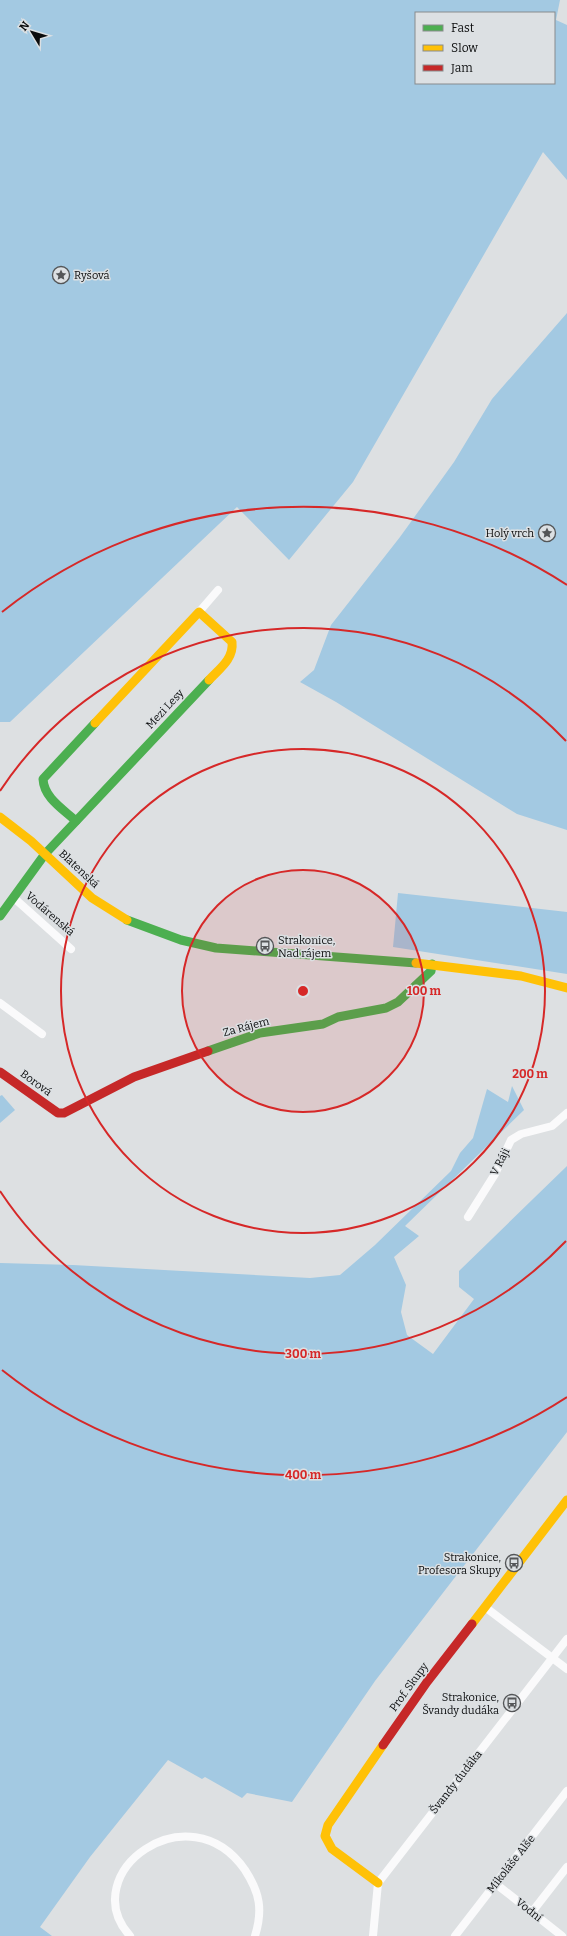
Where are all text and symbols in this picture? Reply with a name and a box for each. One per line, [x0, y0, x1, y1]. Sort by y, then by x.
north arrow [12, 12, 52, 52]
legend [415, 12, 555, 84]
text: N [17, 18, 33, 34]
text: Fast [451, 21, 475, 35]
text: Slow [451, 41, 478, 55]
text: Jam [450, 61, 473, 75]
place icon: Ryšová [51, 265, 71, 285]
place label: Ryšová [74, 269, 110, 282]
place icon: Holý vrch [537, 523, 557, 543]
place label: Holý vrch [485, 527, 534, 540]
street label: Mezi Lesy [143, 686, 187, 731]
street label: Blatenská [56, 847, 102, 891]
street label: Vodárenská [23, 889, 77, 939]
place label: Strakonice, Nad rájem [278, 934, 335, 960]
bus stop icon: Strakonice, Nad rájem [255, 936, 275, 956]
centre of rings [296, 984, 310, 998]
text: 100 m [407, 984, 442, 998]
street label: Za Rájem [221, 1014, 271, 1039]
street label: Borová [18, 1067, 54, 1099]
text: 200 m [512, 1067, 548, 1081]
street label: V Ráji [488, 1145, 513, 1178]
text: 300 m [285, 1347, 321, 1361]
text: 400 m [285, 1468, 322, 1482]
place label: Strakonice, Profesora Skupy [418, 1551, 501, 1577]
bus stop icon: Strakonice, Profesora Skupy [504, 1553, 524, 1573]
street label: Prof. Skupy [387, 1660, 431, 1714]
place label: Strakonice, Švandy dudáka [422, 1691, 499, 1717]
bus stop icon: Strakonice, Švandy dudáka [502, 1693, 522, 1713]
street label: Švandy dudáka [426, 1747, 485, 1816]
street label: Mikoláše Alše [484, 1832, 538, 1896]
street label: Vodní [513, 1896, 545, 1925]

